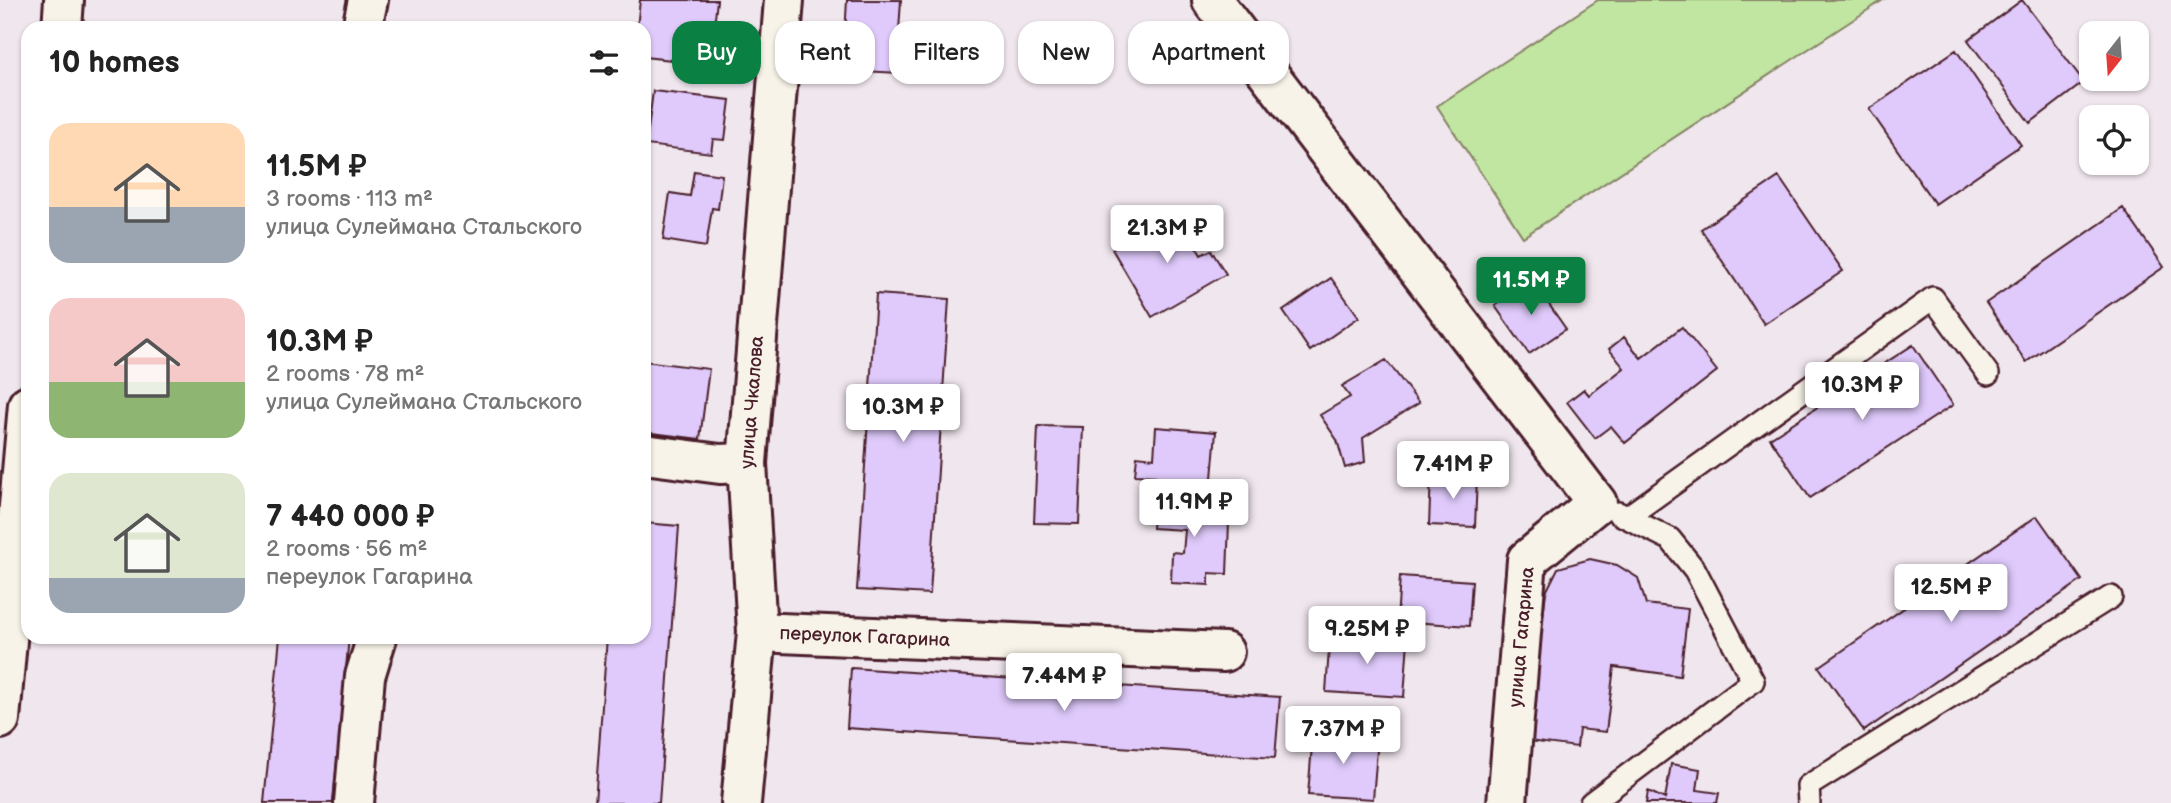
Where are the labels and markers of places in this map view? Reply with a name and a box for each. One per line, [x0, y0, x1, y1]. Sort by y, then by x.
pin: 21.3M ₽ [1102, 205, 1232, 265]
pin: 11.5M ₽ [1466, 258, 1596, 317]
pin: 10.3M ₽ [1797, 362, 1927, 422]
pin: 10.3M ₽ [838, 384, 968, 444]
pin: 7.41M ₽ [1388, 442, 1518, 501]
pin: 11.9M ₽ [1129, 480, 1259, 539]
pin: 12.5M ₽ [1886, 564, 2016, 624]
pin: 9.25M ₽ [1302, 606, 1432, 666]
pin: 7.44M ₽ [999, 654, 1129, 713]
pin: 7.37M ₽ [1278, 706, 1408, 766]

